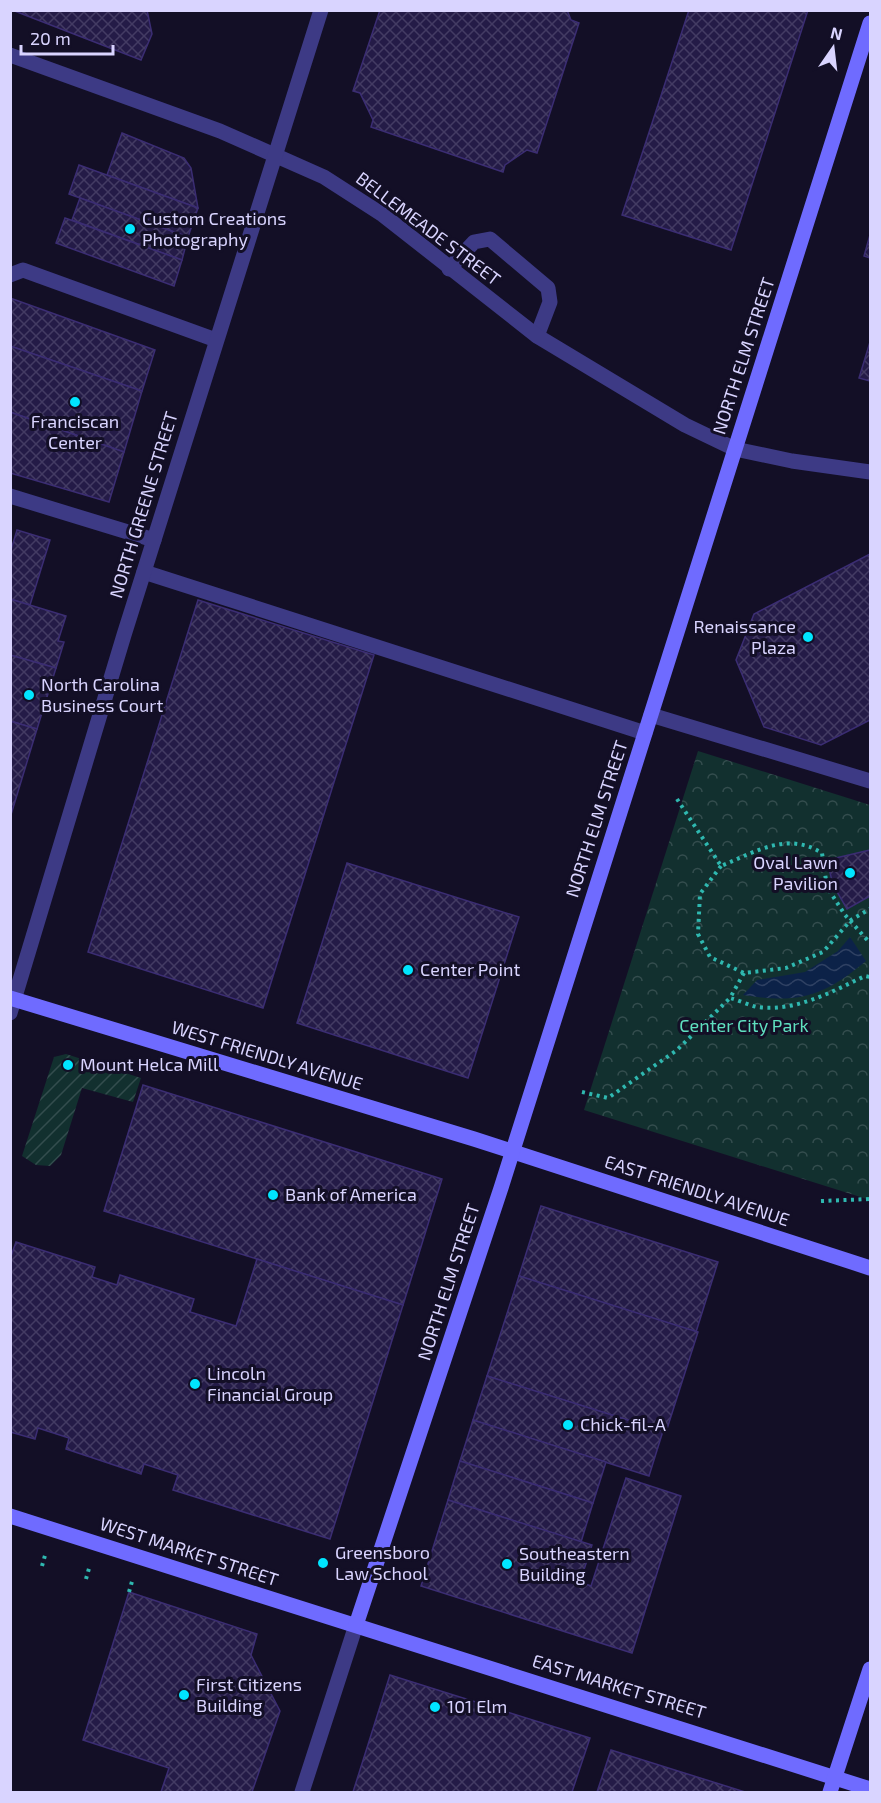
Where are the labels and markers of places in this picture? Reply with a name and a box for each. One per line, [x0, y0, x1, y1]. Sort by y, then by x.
place label: Custom Creations Photography [142, 207, 286, 250]
marker: Custom Creations Photography [123, 222, 137, 236]
marker: Franciscan Center [68, 395, 82, 409]
place label: Franciscan Center [31, 410, 119, 453]
place label: Renaissance Plaza [694, 615, 796, 658]
marker: Renaissance Plaza [801, 630, 815, 644]
place label: North Carolina Business Court [41, 673, 163, 716]
marker: North Carolina Business Court [22, 688, 36, 702]
place label: Oval Lawn Pavilion [753, 851, 838, 894]
marker: Oval Lawn Pavilion [843, 866, 857, 880]
place label: Center Point [420, 958, 520, 980]
marker: Center Point [401, 963, 415, 977]
place label: Mount Helca Mill [80, 1053, 219, 1075]
marker: Mount Helca Mill [61, 1058, 75, 1072]
place label: Bank of America [285, 1183, 417, 1205]
marker: Bank of America [266, 1188, 280, 1202]
place label: Lincoln Financial Group [207, 1362, 333, 1405]
marker: Lincoln Financial Group [188, 1377, 202, 1391]
place label: Chick-fil-A [580, 1413, 667, 1435]
marker: Chick-fil-A [561, 1418, 575, 1432]
place label: Greensboro Law School [335, 1541, 430, 1584]
place label: Southeastern Building [519, 1542, 630, 1585]
marker: Greensboro Law School [316, 1556, 330, 1570]
marker: Southeastern Building [500, 1557, 514, 1571]
place label: First Citizens Building [196, 1673, 302, 1716]
marker: First Citizens Building [177, 1688, 191, 1702]
place label: 101 Elm [447, 1695, 507, 1717]
marker: 101 Elm [428, 1700, 442, 1714]

